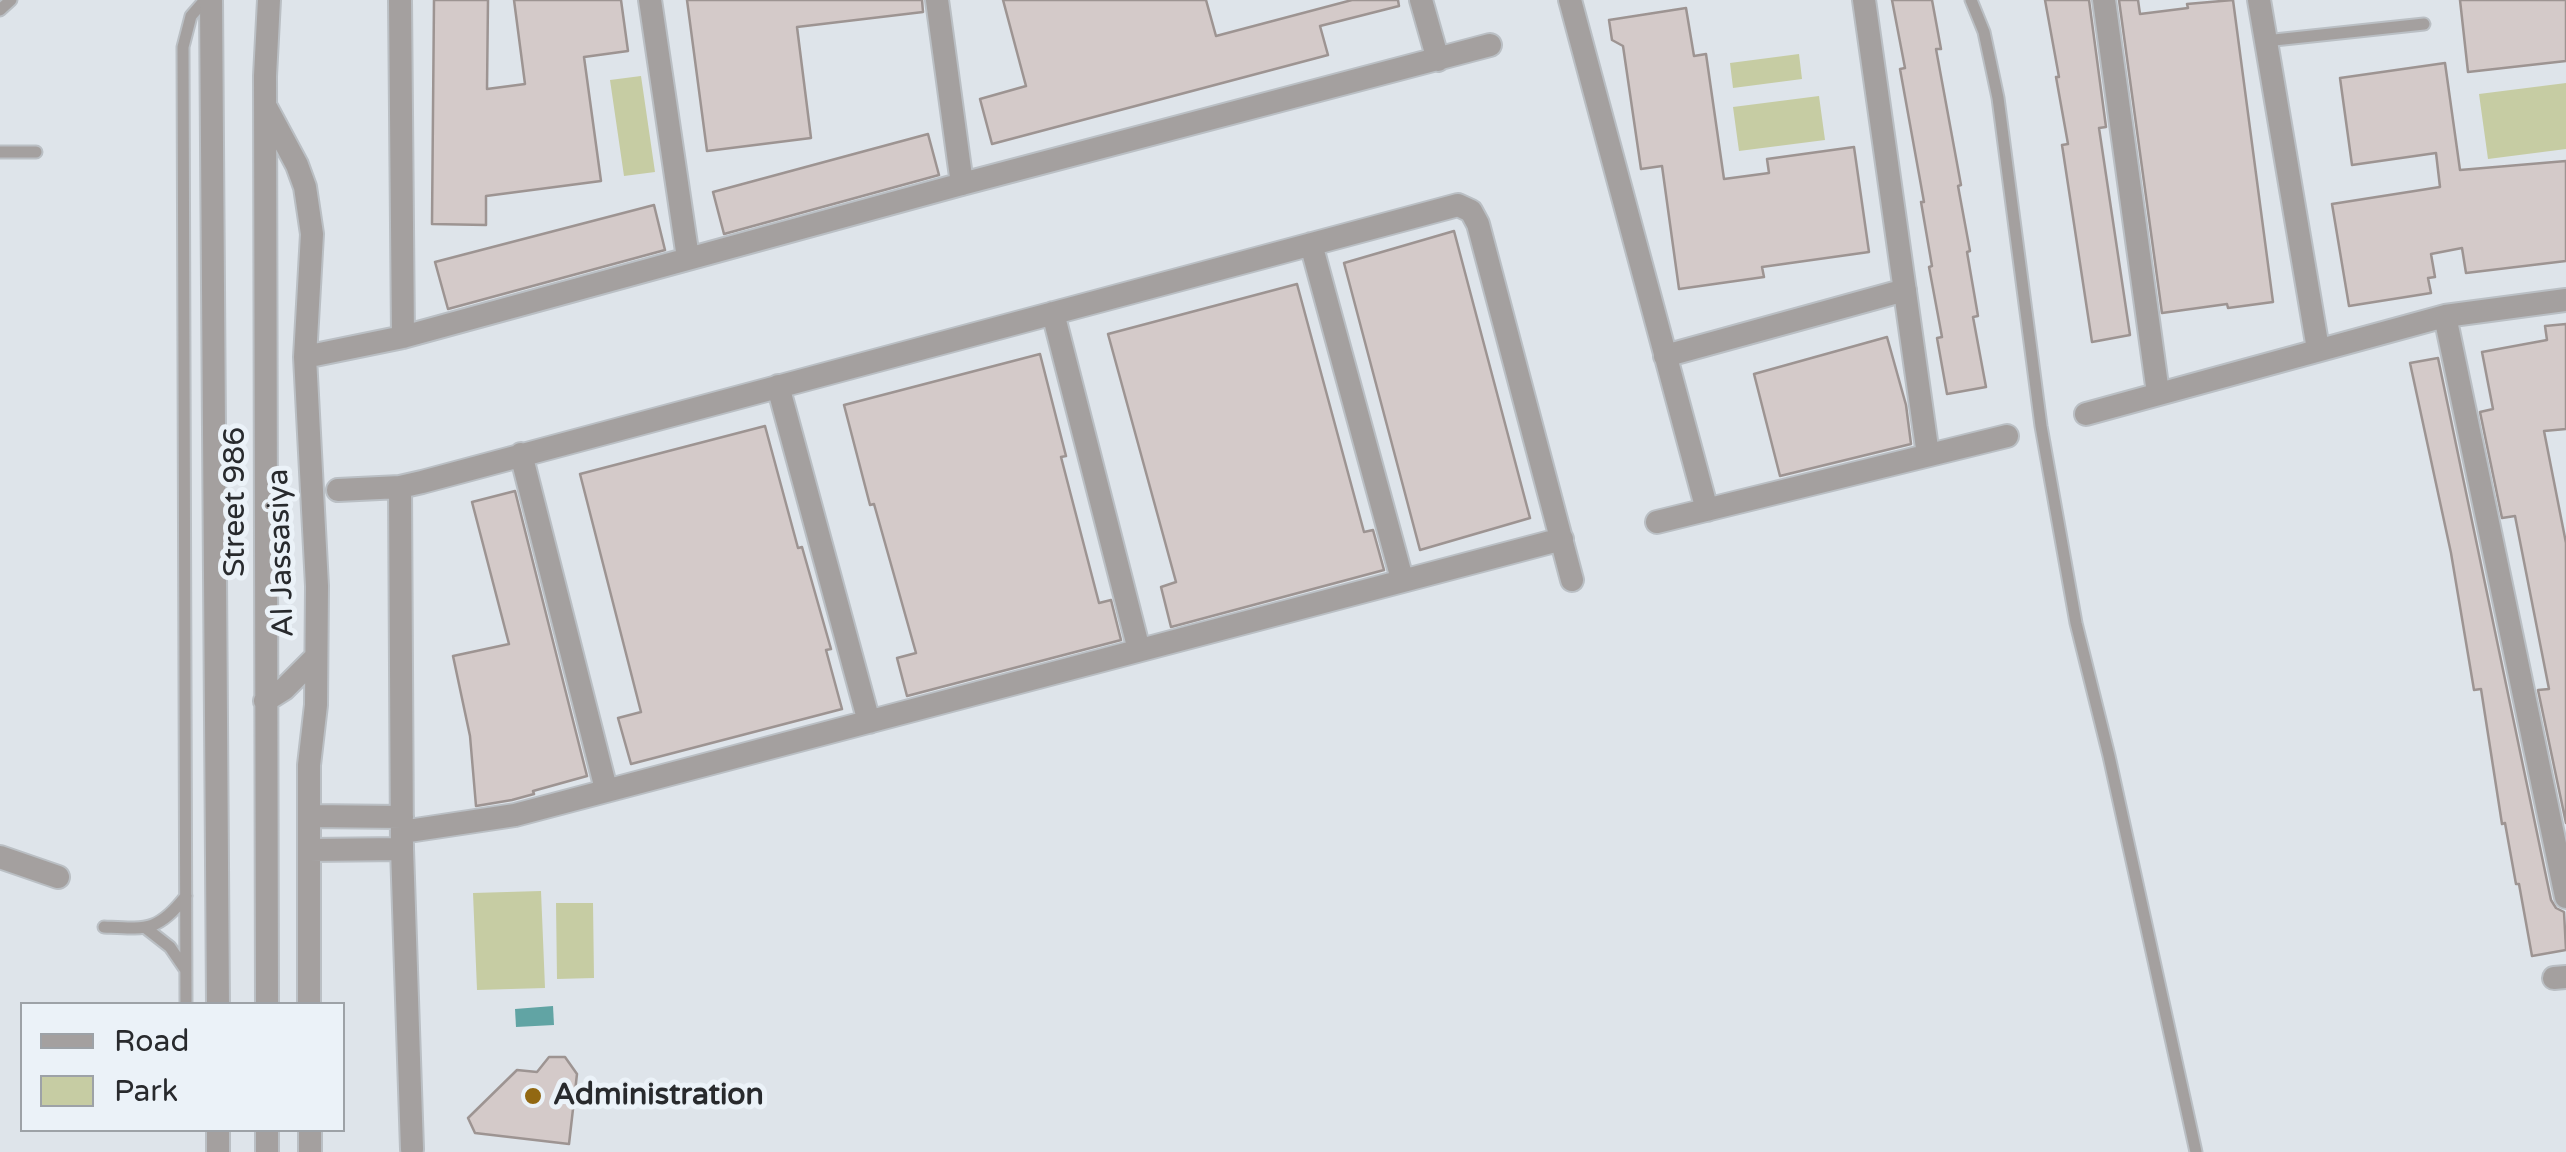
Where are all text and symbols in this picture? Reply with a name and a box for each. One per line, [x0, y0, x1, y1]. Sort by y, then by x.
street label: Street 986 [218, 427, 254, 577]
street label: Al Jassasiya [261, 468, 303, 638]
legend [20, 1002, 345, 1132]
text: Road [114, 1023, 189, 1060]
text: Park [114, 1073, 178, 1110]
place label: Administration [553, 1078, 764, 1114]
marker: Administration [522, 1085, 544, 1107]

